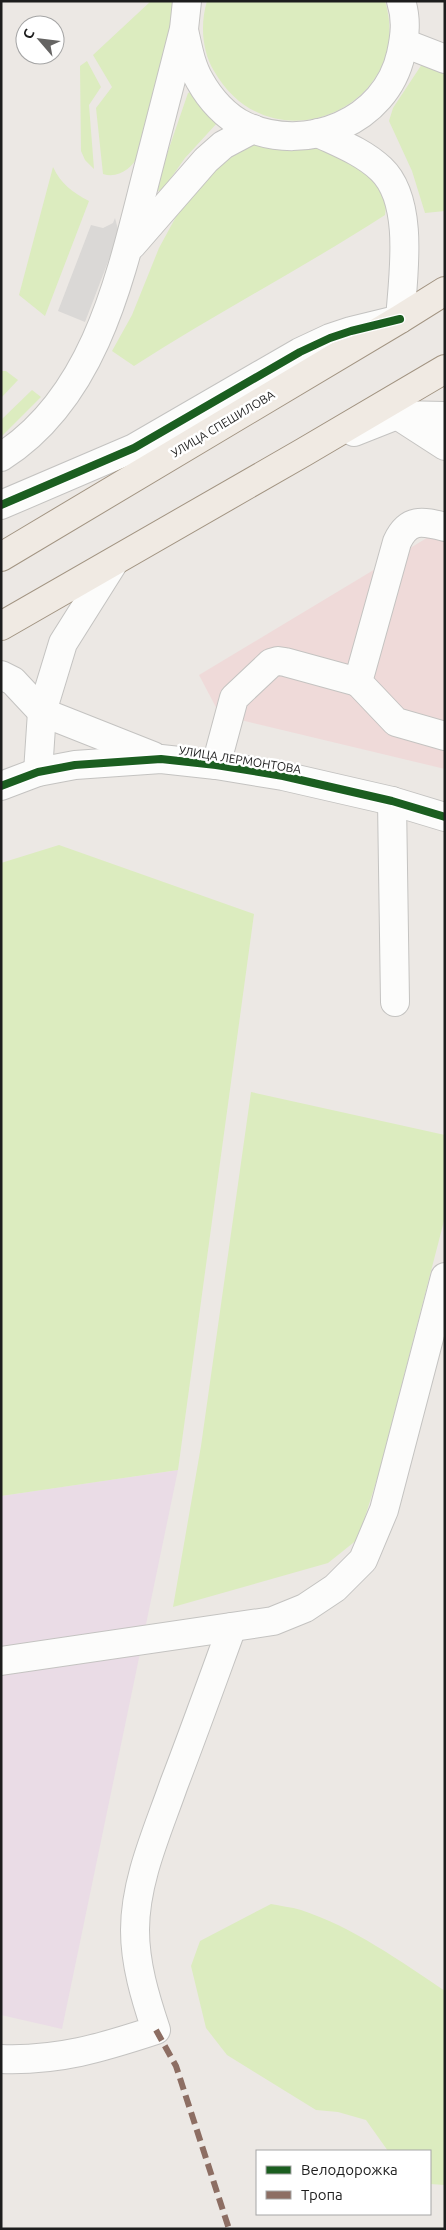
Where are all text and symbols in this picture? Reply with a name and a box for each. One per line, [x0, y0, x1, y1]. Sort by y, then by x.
north arrow [15, 15, 65, 65]
text: С [19, 26, 38, 42]
street label: УЛИЦА СПЕШИЛОВА [169, 388, 277, 460]
street label: УЛИЦА ЛЕРМОНТОВА [178, 743, 302, 776]
legend [256, 2150, 431, 2215]
text: Велодорожка [301, 2161, 398, 2178]
text: Тропа [301, 2186, 343, 2203]

